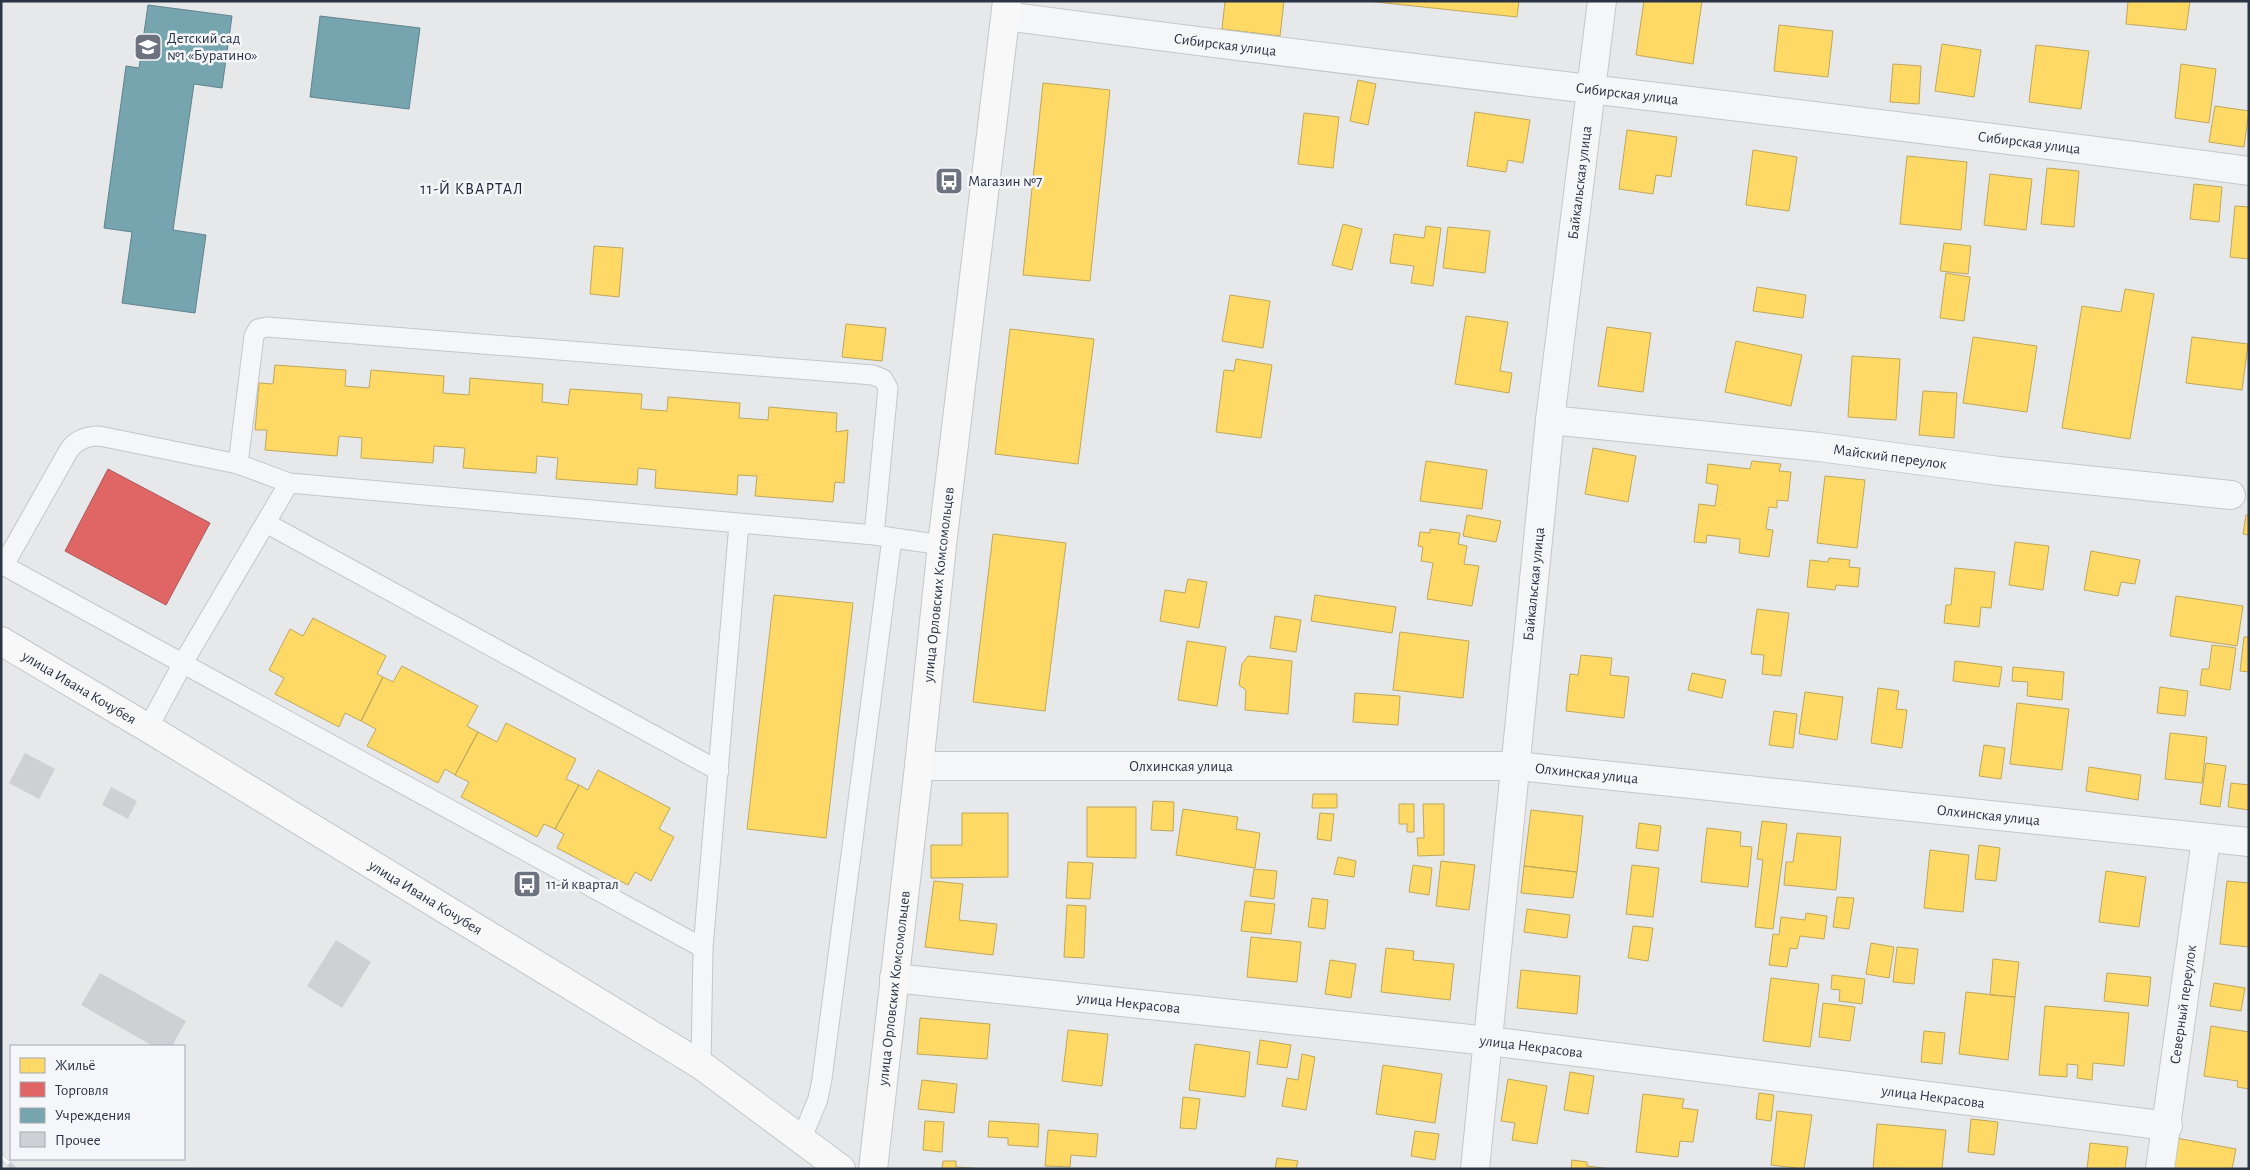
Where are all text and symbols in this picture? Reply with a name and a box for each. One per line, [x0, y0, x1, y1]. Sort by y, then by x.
place label: Детский сад №1 «Буратино» [167, 31, 257, 63]
street label: Сибирская улица [1173, 31, 1277, 58]
school or university icon: Детский сад №1 «Буратино» [133, 32, 163, 62]
street label: Сибирская улица [1575, 80, 1680, 107]
street label: Байкальская улица [1565, 125, 1594, 240]
street label: Сибирская улица [1977, 128, 2082, 156]
bus stop icon: Магазин №7 [934, 166, 964, 196]
place label: Магазин №7 [968, 174, 1042, 189]
district label: 11-Й КВАРТАЛ [420, 180, 524, 197]
street label: Майский переулок [1832, 441, 1948, 471]
street label: улица Орловских Комсомольцев [920, 486, 956, 684]
street label: Байкальская улица [1520, 526, 1547, 642]
street label: улица Ивана Кочубея [19, 647, 139, 727]
street label: Олхинская улица [1129, 759, 1233, 774]
street label: Олхинская улица [1534, 760, 1639, 786]
street label: Олхинская улица [1936, 802, 2041, 828]
street label: улица Ивана Кочубея [365, 857, 485, 937]
bus stop icon: 11-й квартал [512, 869, 542, 899]
place label: 11-й квартал [546, 877, 619, 892]
street label: улица Орловских Комсомольцев [875, 890, 912, 1088]
street label: Северный переулок [2167, 944, 2199, 1065]
street label: улица Некрасова [1075, 990, 1181, 1016]
street label: улица Некрасова [1478, 1032, 1584, 1060]
legend [10, 1045, 185, 1160]
text: Жильё [55, 1058, 95, 1073]
text: Торговля [55, 1083, 109, 1098]
street label: улица Некрасова [1880, 1083, 1986, 1111]
text: Учреждения [55, 1108, 131, 1123]
text: Прочее [55, 1133, 101, 1148]

